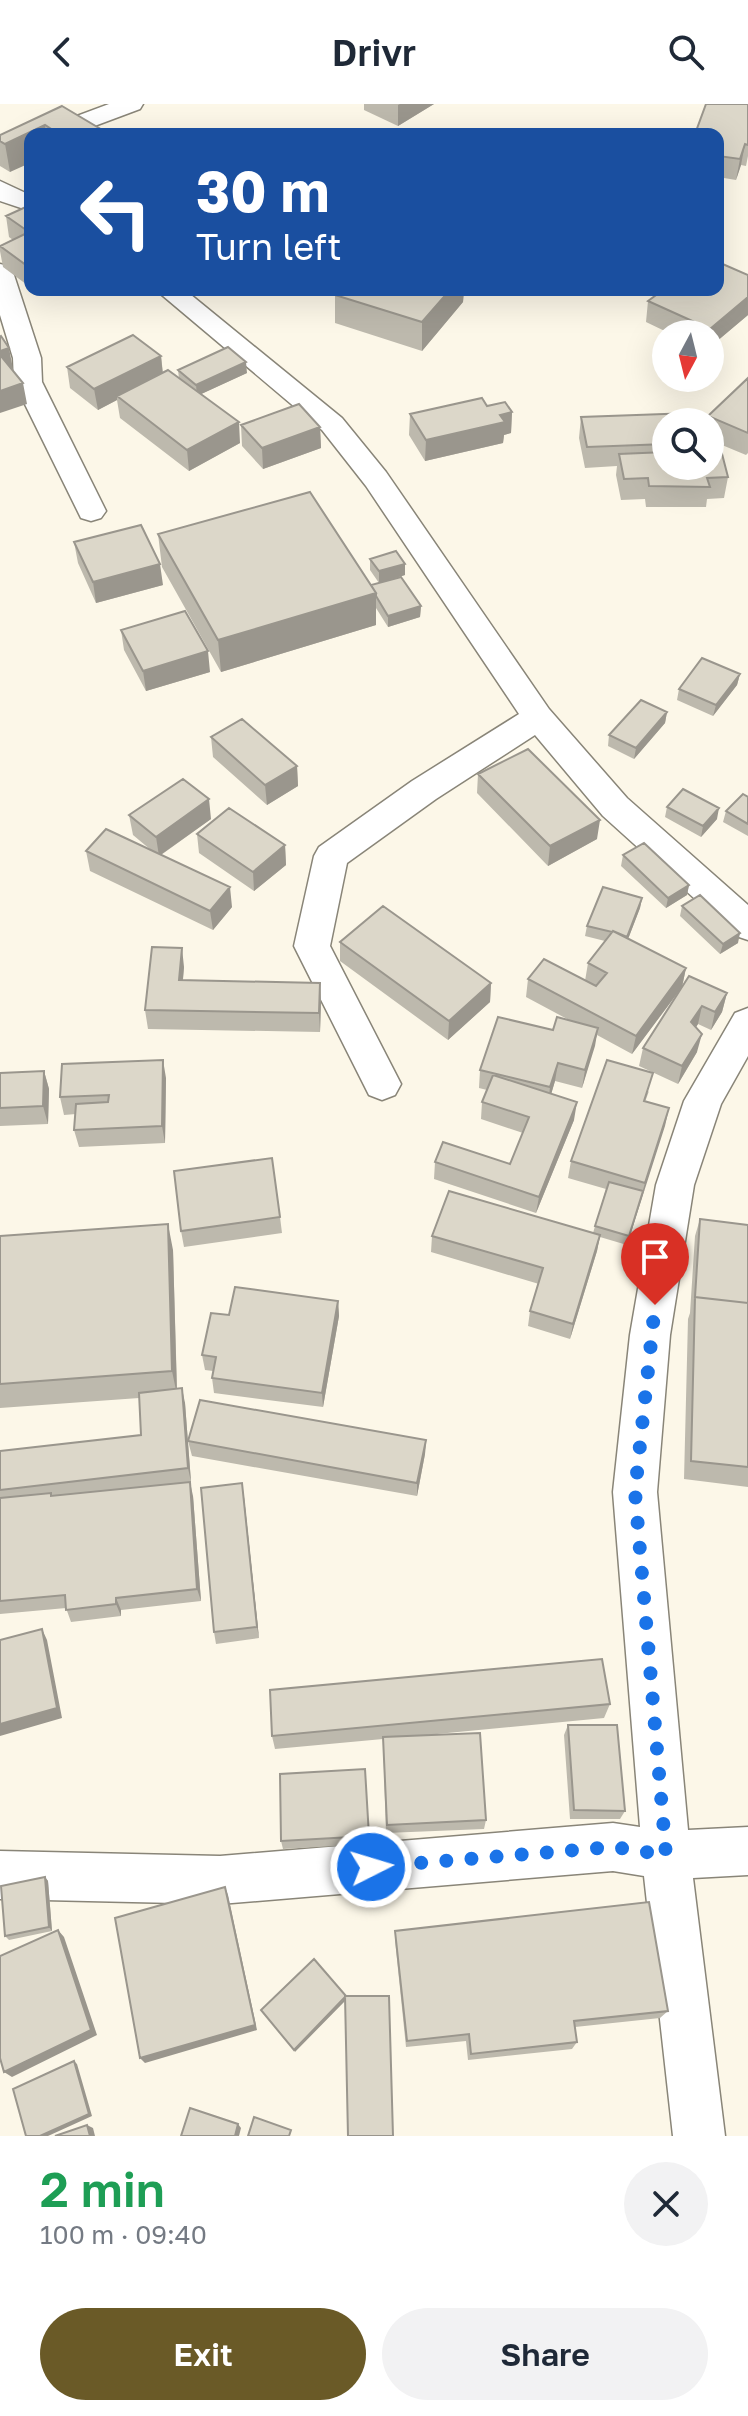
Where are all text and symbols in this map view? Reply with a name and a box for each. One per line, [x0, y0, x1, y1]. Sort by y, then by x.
icon: back [40, 30, 84, 74]
icon: search [664, 30, 708, 74]
text: Drivr [332, 31, 416, 74]
text: 30 m [196, 157, 330, 224]
icon: left [64, 160, 168, 264]
text: Turn left [196, 225, 342, 268]
north arrow [652, 320, 724, 392]
map controls [652, 320, 724, 480]
button: search [652, 408, 724, 480]
pin [621, 1223, 689, 1305]
icon: arrive [633, 1235, 677, 1279]
position arrow [329, 1825, 413, 1909]
text: 2 min [40, 2160, 165, 2218]
button: close [624, 2162, 708, 2246]
text: 100 m · 09:40 [40, 2219, 207, 2250]
button: Exit [40, 2308, 366, 2400]
button: Share [382, 2308, 708, 2400]

